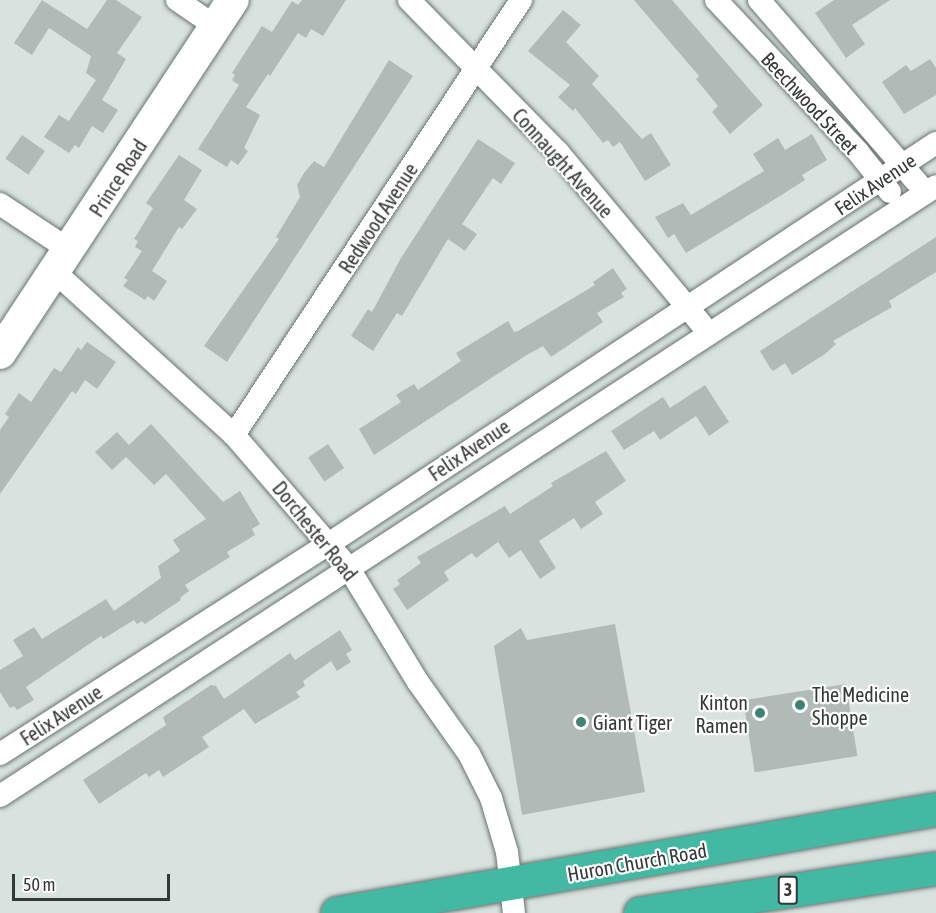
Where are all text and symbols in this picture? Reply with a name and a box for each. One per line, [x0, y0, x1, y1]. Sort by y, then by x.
street label: Beechwood Street [756, 47, 864, 159]
street label: Connaught Avenue [508, 103, 618, 223]
street label: Prince Road [84, 135, 152, 221]
street label: Felix Avenue [830, 148, 920, 220]
street label: Redwood Avenue [333, 158, 423, 278]
street label: Felix Avenue [424, 414, 514, 486]
street label: Dorchester Road [268, 476, 362, 586]
street label: Felix Avenue [16, 680, 106, 750]
place label: The Medicine Shoppe [812, 682, 909, 729]
place label: Kinton Ramen [696, 690, 748, 737]
marker: The Medicine Shoppe [793, 698, 807, 712]
marker: Kinton Ramen [753, 706, 767, 720]
place label: Giant Tiger [593, 710, 672, 734]
marker: Giant Tiger [574, 715, 588, 729]
street label: Huron Church Road [565, 838, 709, 886]
scale bar [15, 862, 172, 900]
text: 50 m [23, 874, 55, 895]
road number: 3 [778, 875, 798, 905]

